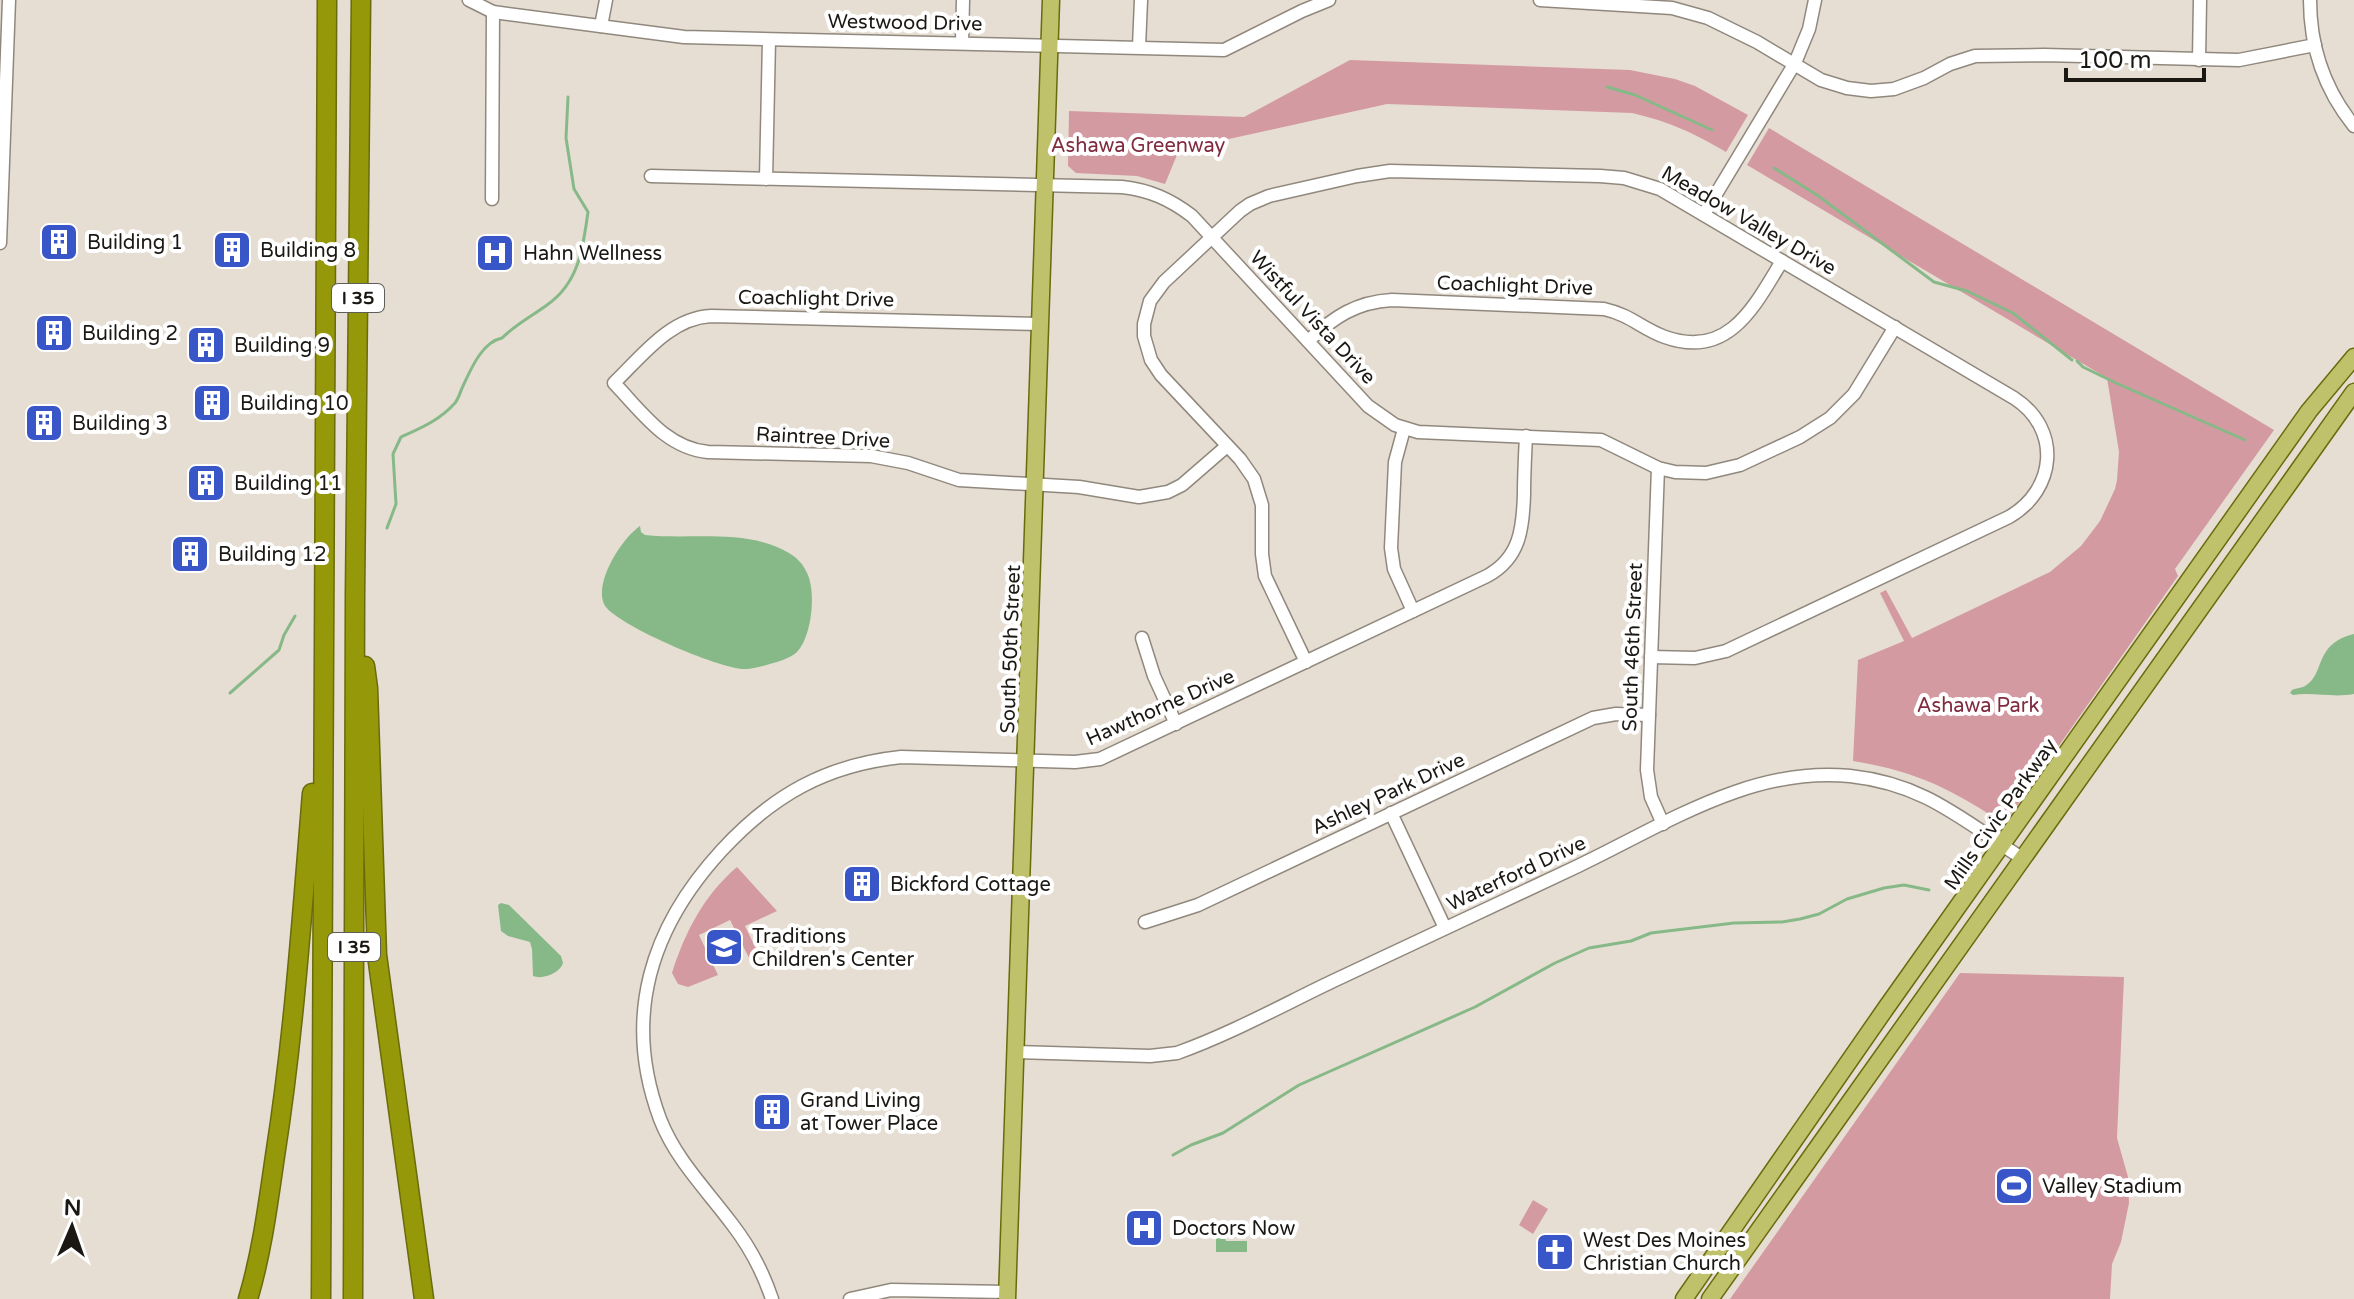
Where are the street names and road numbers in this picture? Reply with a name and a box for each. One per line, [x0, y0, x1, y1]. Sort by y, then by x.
street label: Westwood Drive [827, 10, 983, 36]
street label: Meadow Valley Drive [1657, 161, 1840, 281]
street label: Wistful Vista Drive [1244, 246, 1380, 389]
street label: Coachlight Drive [1436, 271, 1594, 301]
road number: I 35 [332, 284, 384, 312]
street label: Coachlight Drive [738, 286, 894, 312]
street label: Raintree Drive [755, 422, 891, 454]
street label: South 46th Street [1618, 562, 1648, 732]
street label: South 50th Street [996, 564, 1026, 734]
street label: Hawthorne Drive [1082, 664, 1238, 751]
street label: Mills Civic Parkway [1940, 734, 2062, 895]
street label: Ashley Park Drive [1308, 748, 1469, 840]
street label: Waterford Drive [1443, 831, 1590, 917]
road number: I 35 [328, 933, 380, 961]

